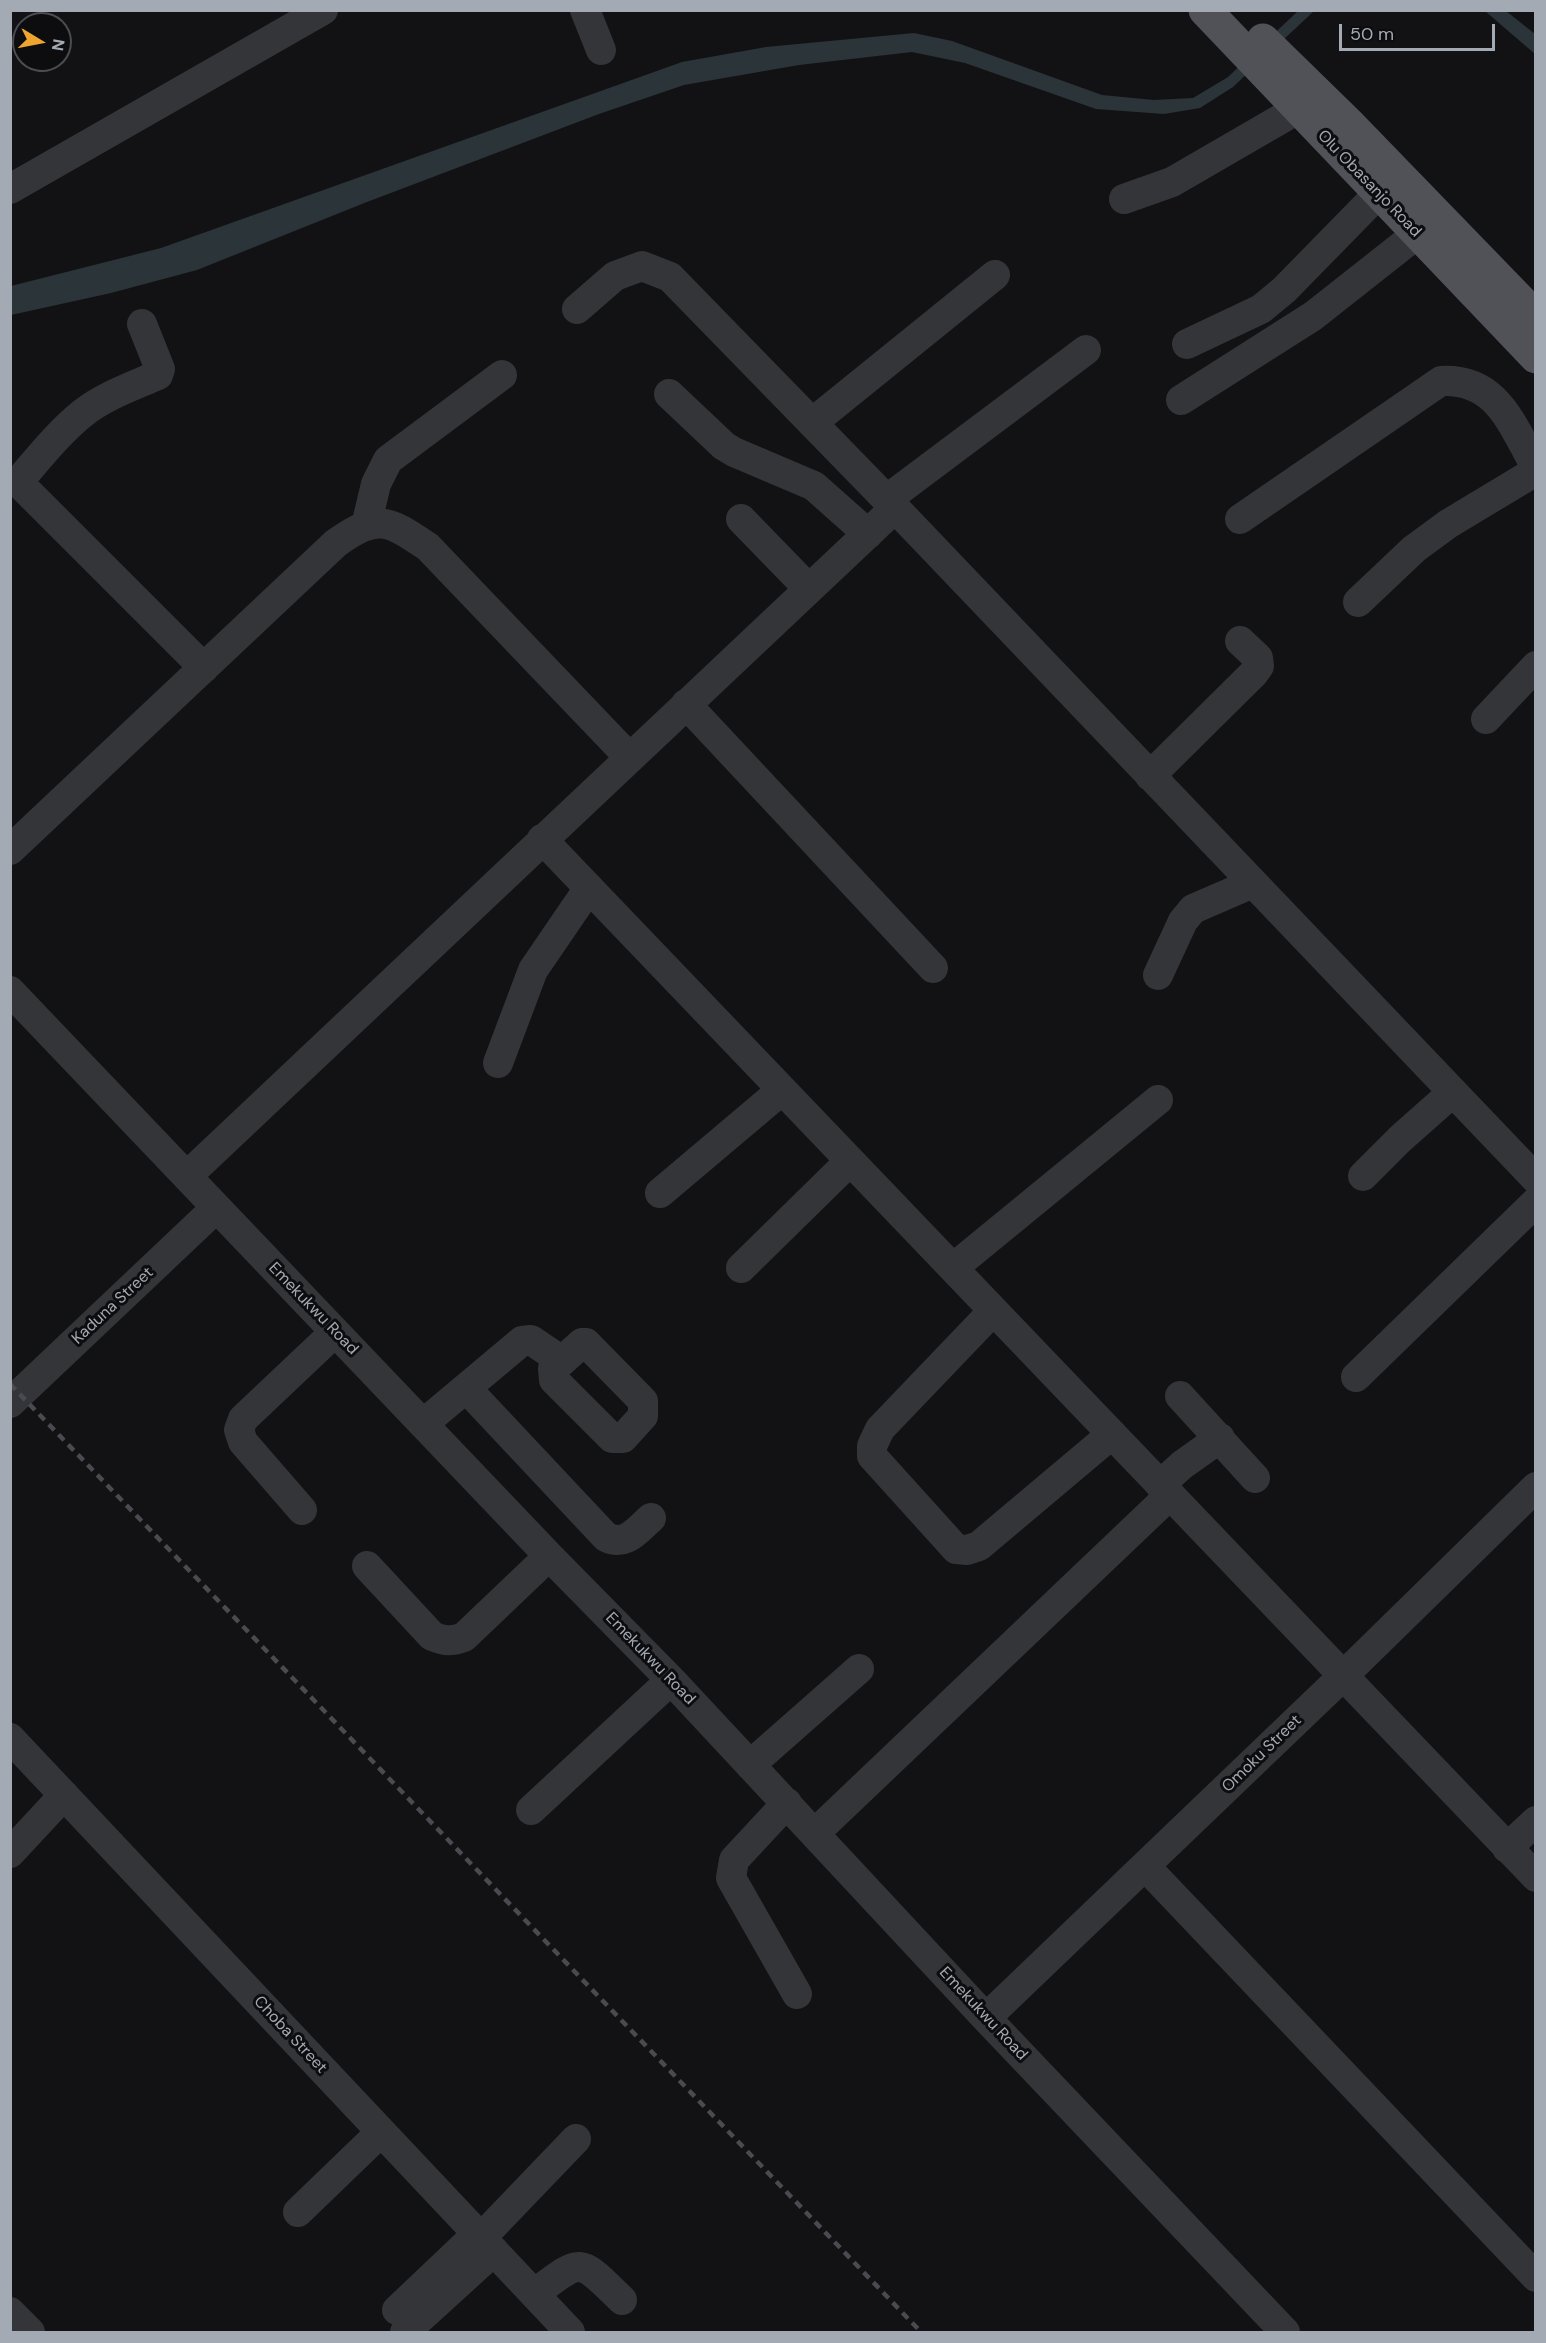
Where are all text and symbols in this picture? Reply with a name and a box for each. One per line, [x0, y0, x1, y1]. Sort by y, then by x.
north arrow [12, 12, 72, 72]
scale bar [1342, 12, 1498, 50]
text: 50 m [1350, 22, 1394, 46]
text: N [47, 37, 70, 52]
street label: Olu Obasanjo Road [1313, 127, 1425, 241]
street label: Emekukwu Road [264, 1259, 362, 1359]
street label: Kaduna Street [68, 1263, 158, 1349]
street label: Emekukwu Road [601, 1609, 699, 1709]
street label: Omoku Street [1218, 1711, 1306, 1797]
street label: Emekukwu Road [935, 1963, 1031, 2065]
street label: Choba Street [249, 1992, 331, 2078]

